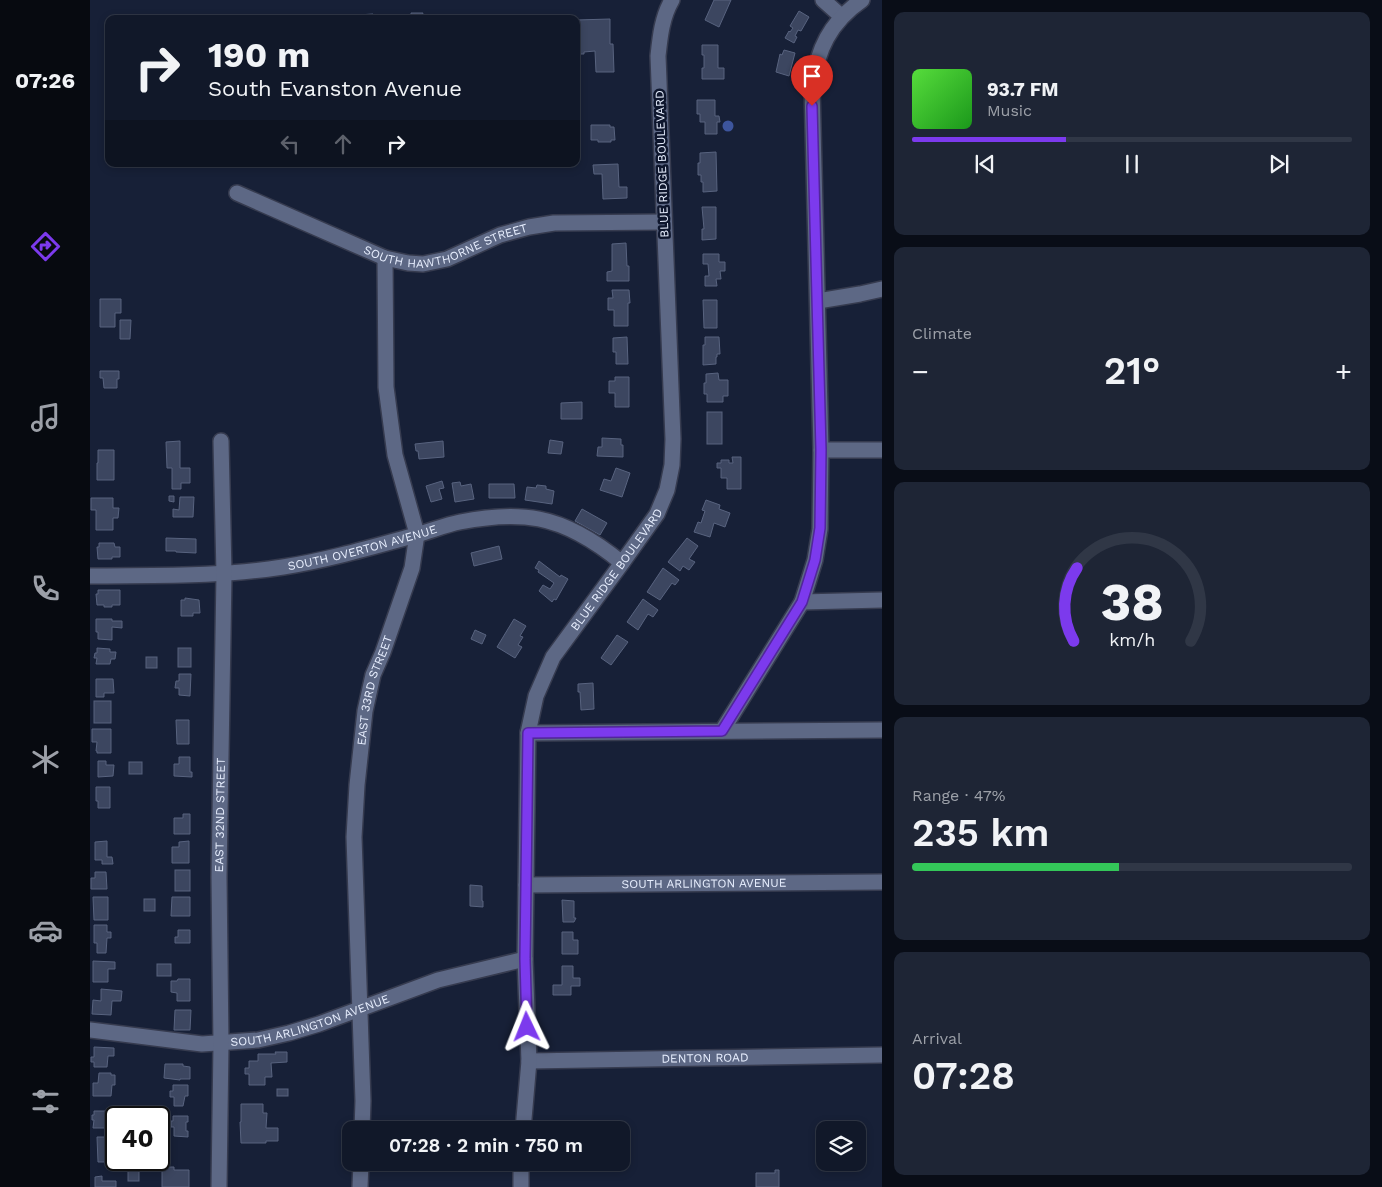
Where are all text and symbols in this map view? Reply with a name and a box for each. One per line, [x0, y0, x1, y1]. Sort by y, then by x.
text: 190 m [208, 34, 310, 76]
icon: right [125, 35, 190, 100]
pin [791, 55, 833, 106]
icon: arrive [798, 62, 826, 90]
text: 07:26 [15, 68, 75, 93]
text: South Evanston Avenue [208, 76, 462, 101]
text: 93.7 FM [987, 78, 1059, 101]
street label: BLUE RIDGE BOULEVARD [652, 90, 672, 238]
text: Music [987, 101, 1032, 120]
icon: left [276, 130, 304, 158]
icon: ahead [329, 130, 357, 158]
icon: right [382, 130, 410, 158]
icon: previous [971, 150, 999, 178]
icon: pause [1118, 150, 1146, 178]
icon: next [1265, 150, 1293, 178]
street label: SOUTH HAWTHORNE STREET [362, 221, 529, 271]
icon: directions [28, 229, 63, 264]
text: Climate [912, 324, 972, 343]
text: 21° [1104, 349, 1160, 393]
text: − [912, 355, 929, 388]
text: + [1335, 355, 1352, 388]
icon: music [28, 400, 63, 435]
street label: BLUE RIDGE BOULEVARD [568, 507, 665, 633]
street label: SOUTH OVERTON AVENUE [287, 522, 439, 573]
icon: phone [28, 571, 63, 606]
text: 38 [1100, 572, 1164, 633]
text: km/h [1109, 629, 1155, 650]
street label: EAST 33RD STREET [354, 633, 395, 746]
icon: climate [28, 742, 63, 777]
street label: EAST 32ND STREET [212, 758, 228, 872]
text: Range · 47% [912, 786, 1006, 805]
text: 235 km [912, 811, 1049, 855]
street label: SOUTH ARLINGTON AVENUE [621, 876, 787, 891]
icon: car [28, 913, 63, 948]
street label: SOUTH ARLINGTON AVENUE [230, 992, 391, 1049]
position arrow [500, 1000, 552, 1052]
text: Arrival [912, 1029, 962, 1048]
street label: DENTON ROAD [661, 1050, 749, 1066]
text: 07:28 [912, 1054, 1015, 1098]
icon: filters [28, 1084, 63, 1119]
speed limit sign: 40 [105, 1106, 170, 1171]
map controls [816, 1121, 866, 1171]
button: layers [816, 1121, 866, 1171]
text: 07:28 · 2 min · 750 m [389, 1134, 583, 1157]

